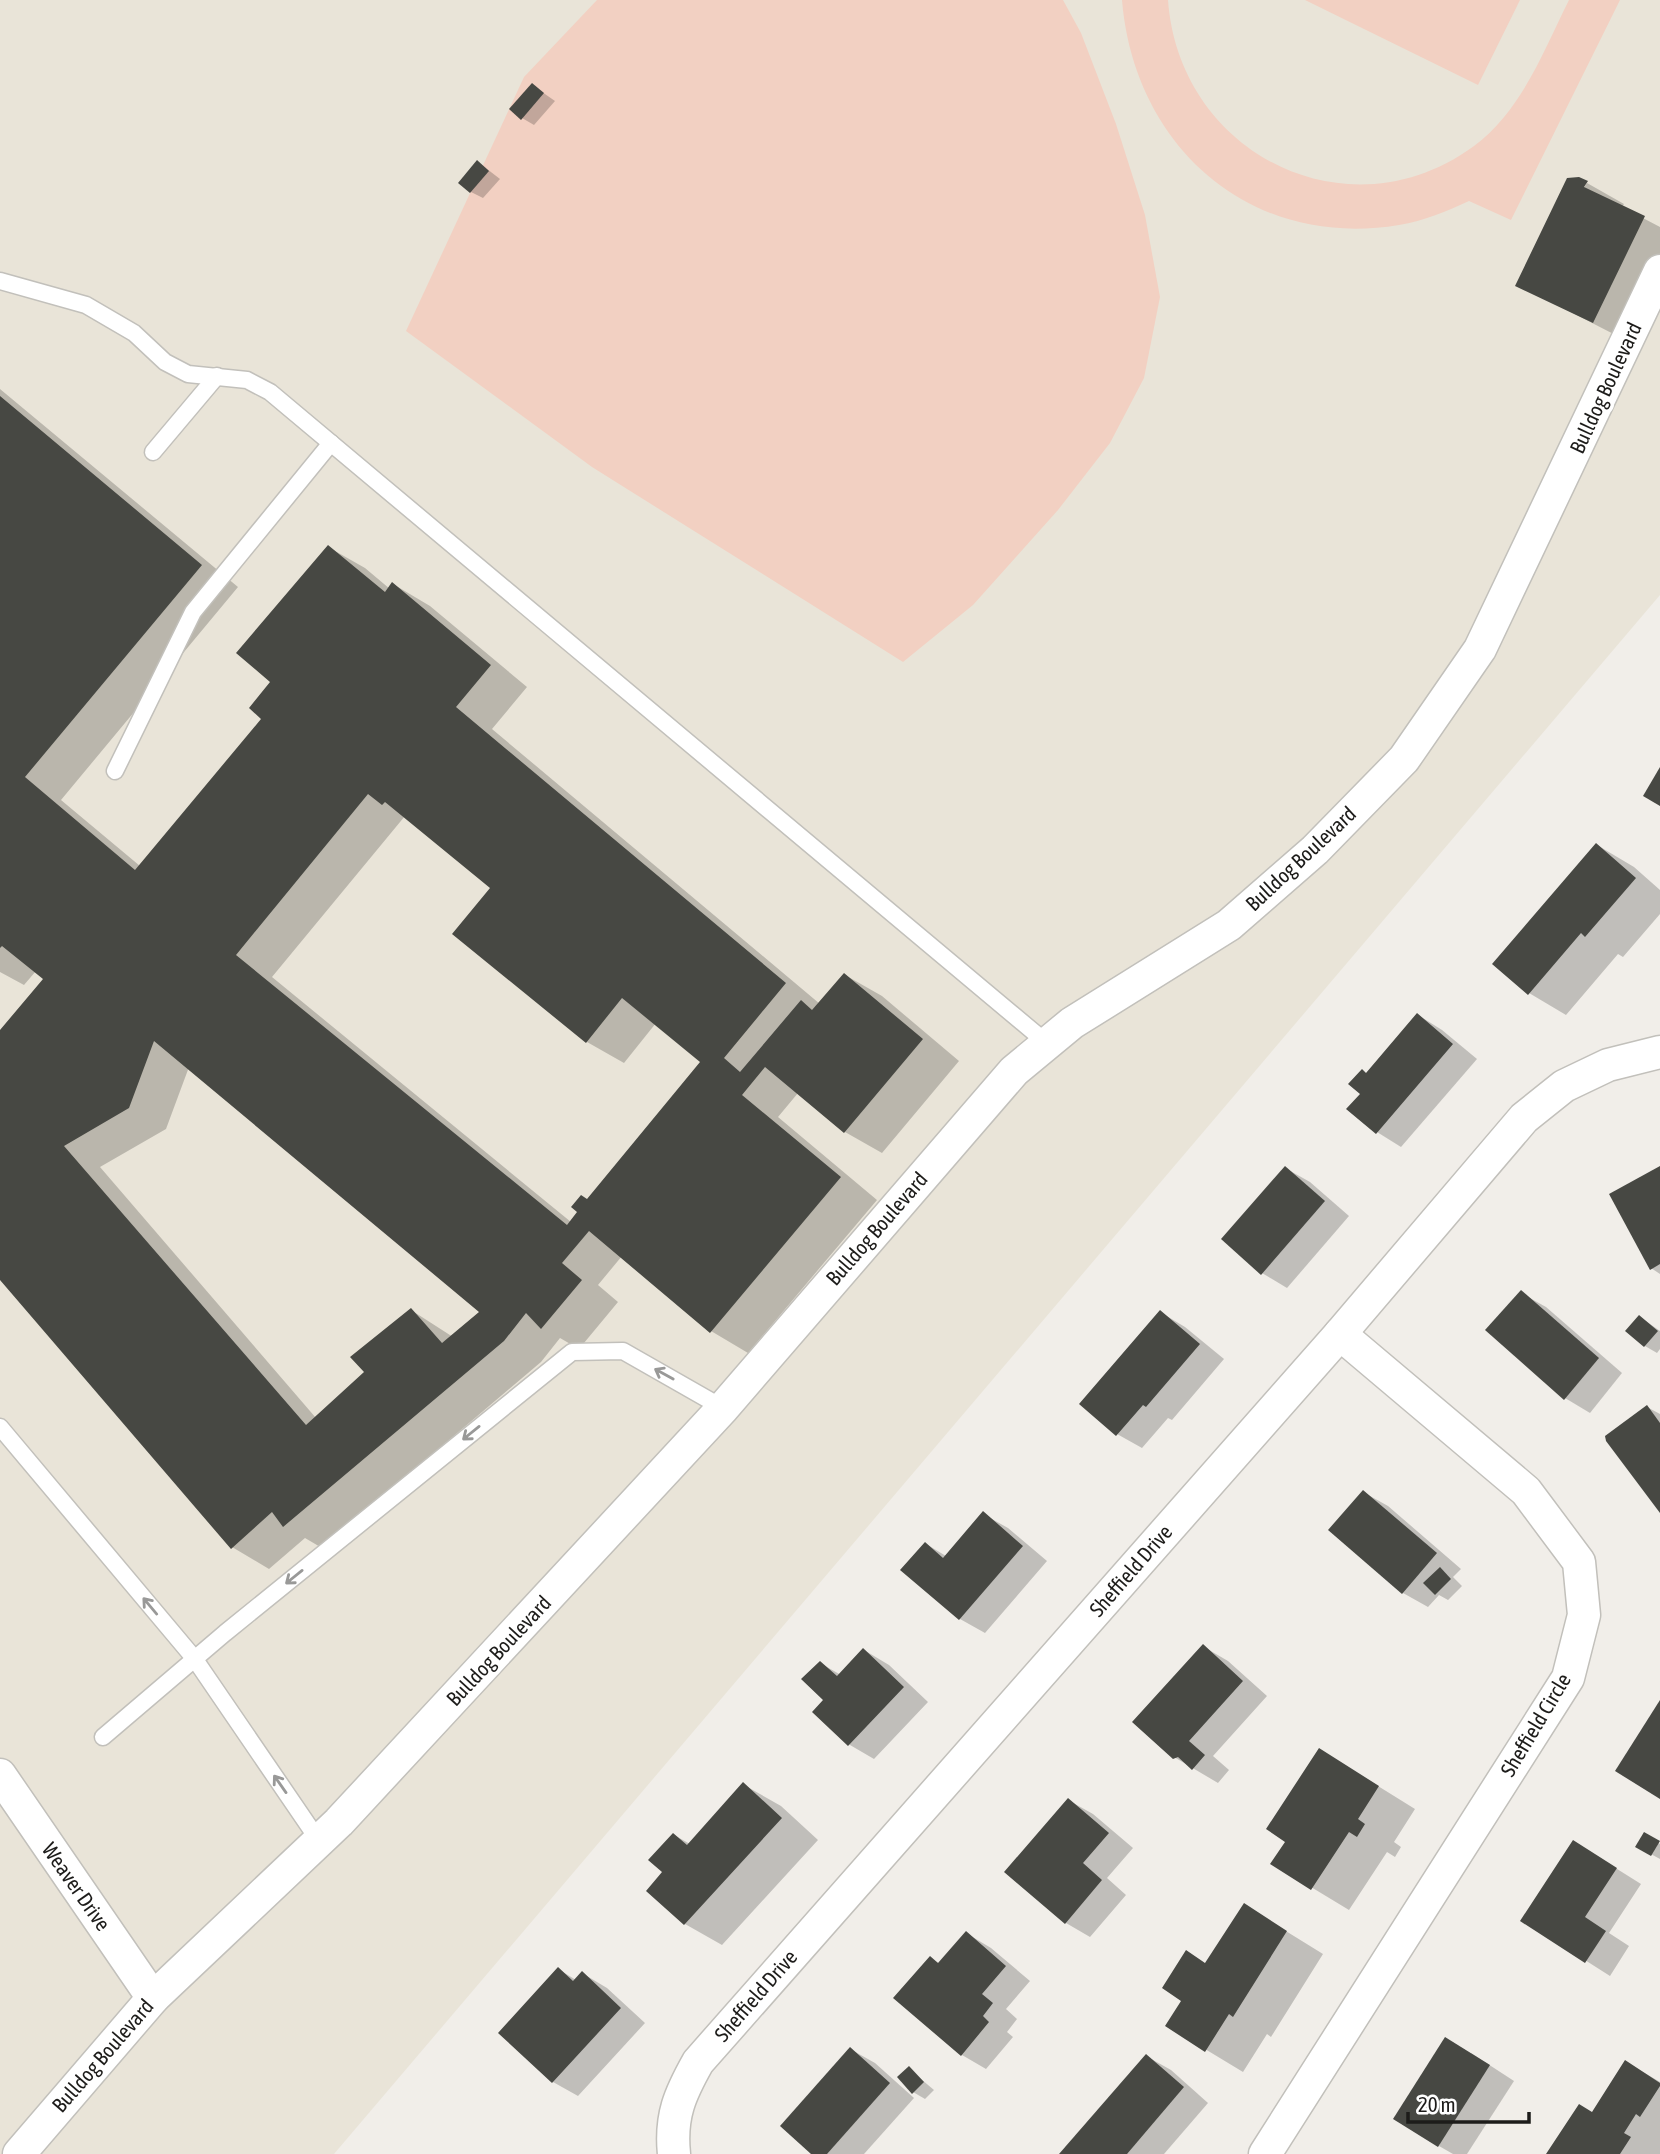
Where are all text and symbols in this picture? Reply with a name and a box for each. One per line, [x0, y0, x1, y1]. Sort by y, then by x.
street label: Bulldog Boulevard [1564, 318, 1646, 457]
street label: Bulldog Boulevard [1240, 801, 1360, 915]
street label: Bulldog Boulevard [821, 1167, 932, 1290]
one-way arrow [654, 1367, 674, 1381]
one-way arrow [462, 1426, 480, 1441]
street label: Sheffield Drive [1084, 1520, 1176, 1621]
one-way arrow [286, 1569, 304, 1584]
street label: Bulldog Boulevard [441, 1590, 555, 1710]
one-way arrow [142, 1598, 158, 1616]
street label: Sheffield Circle [1495, 1669, 1575, 1780]
one-way arrow [273, 1775, 287, 1794]
street label: Weaver Drive [38, 1838, 116, 1935]
street label: Sheffield Drive [709, 1945, 801, 2046]
street label: Bulldog Boulevard [47, 1994, 158, 2117]
scale bar [1408, 2080, 1529, 2124]
text: 20 m [1418, 2092, 1456, 2116]

